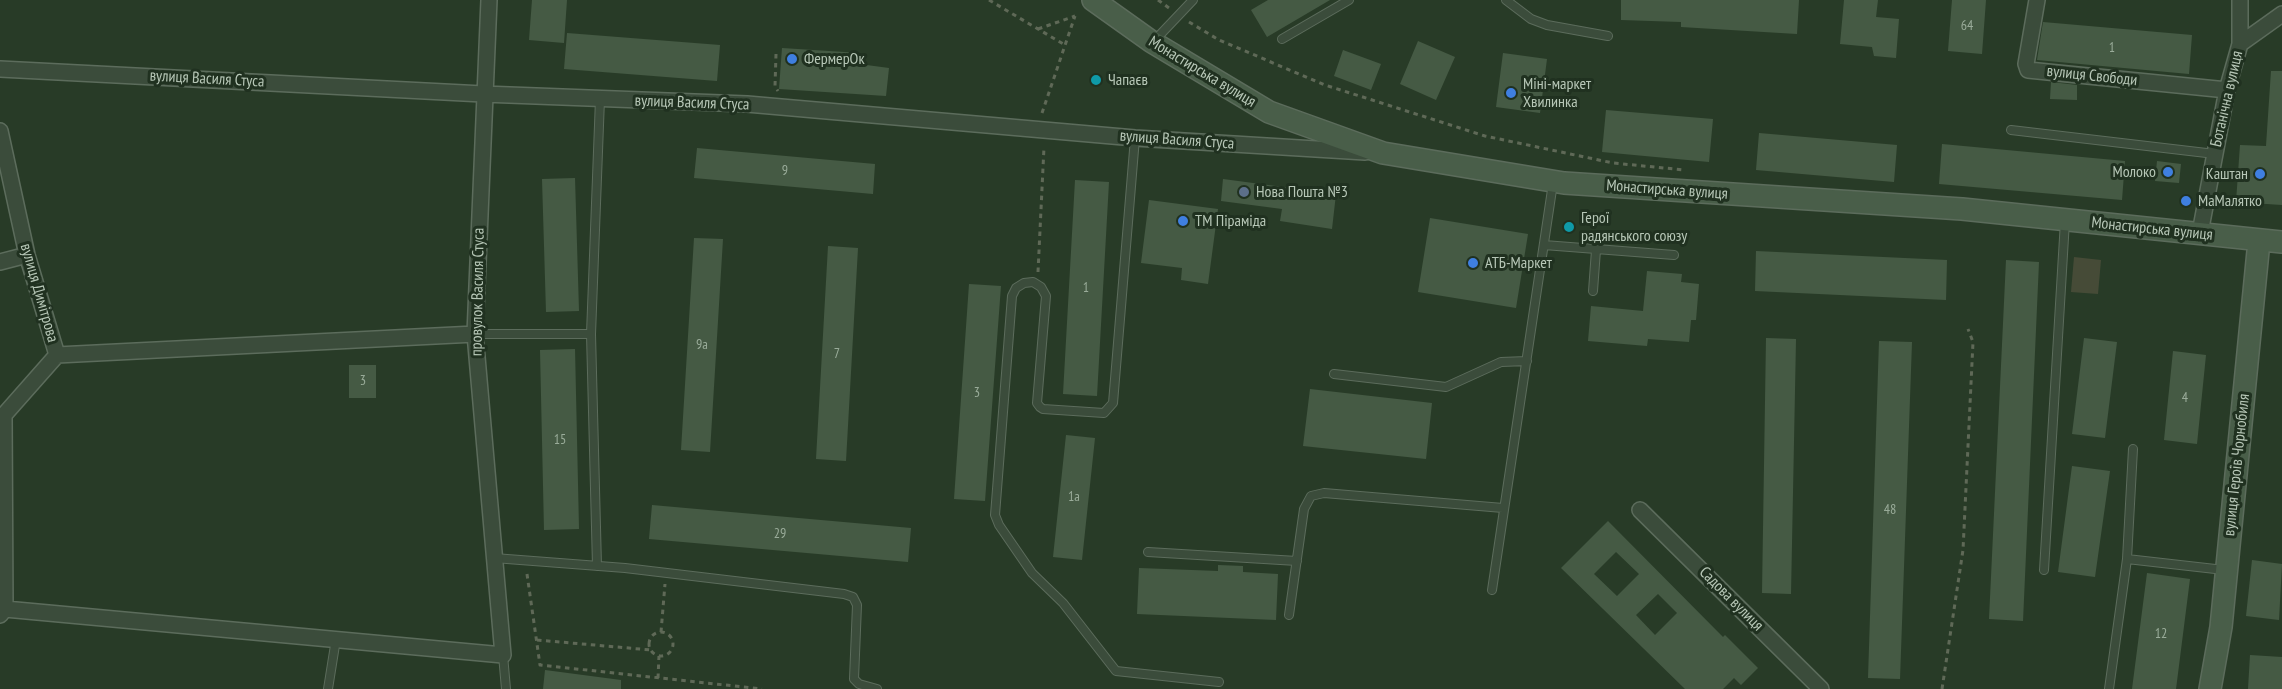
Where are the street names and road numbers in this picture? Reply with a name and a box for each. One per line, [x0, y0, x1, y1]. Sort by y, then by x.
street label: Монастирська вулиця [1145, 32, 1259, 112]
street label: Ботанічна вулиця [2207, 49, 2247, 149]
street label: вулиця Свободи [2046, 62, 2138, 90]
street label: вулиця Василя Стуса [149, 66, 265, 92]
street label: вулиця Василя Стуса [634, 91, 750, 115]
street label: вулиця Василя Стуса [1119, 126, 1235, 154]
street label: Монастирська вулиця [1606, 176, 1728, 204]
street label: Монастирська вулиця [2090, 213, 2214, 245]
street label: провулок Василя Стуса [467, 228, 489, 356]
street label: вулиця Димітрова [16, 241, 62, 345]
street label: вулиця Героїв Чорнобиля [2220, 393, 2254, 537]
street label: Садова вулиця [1695, 563, 1767, 635]

